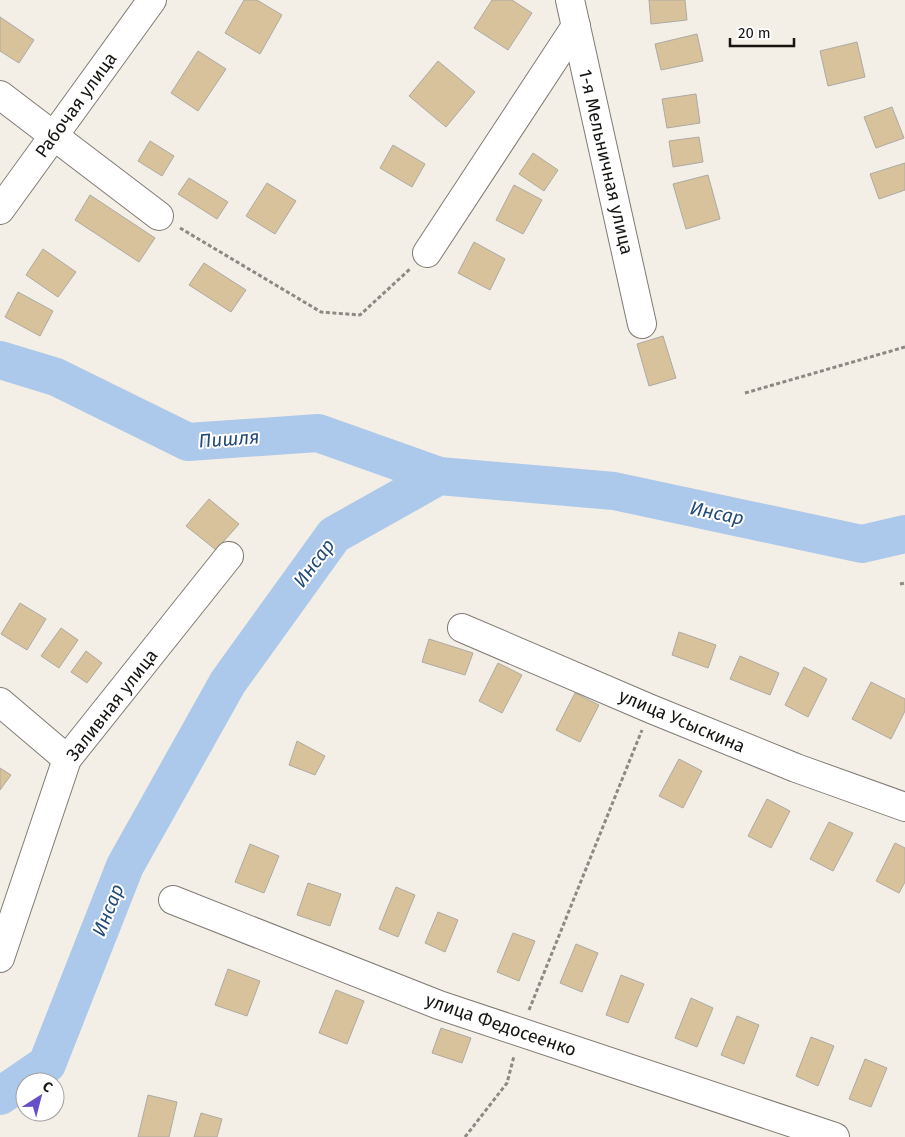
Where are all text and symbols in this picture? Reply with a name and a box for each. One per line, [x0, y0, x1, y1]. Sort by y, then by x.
scale bar [730, 15, 794, 47]
text: 20 m [738, 24, 771, 42]
street label: Рабочая улица [30, 48, 122, 162]
street label: 1-я Мельничная улица [574, 67, 638, 257]
water label: Пишля [198, 425, 260, 453]
water label: Инсар [688, 496, 746, 530]
water label: Инсар [288, 534, 340, 592]
street label: Заливная улица [62, 645, 162, 765]
street label: улица Усыскина [616, 685, 748, 757]
water label: Инсар [87, 880, 129, 940]
street label: улица Федосеенко [423, 989, 579, 1061]
north arrow [15, 1072, 65, 1122]
text: С [39, 1078, 56, 1096]

